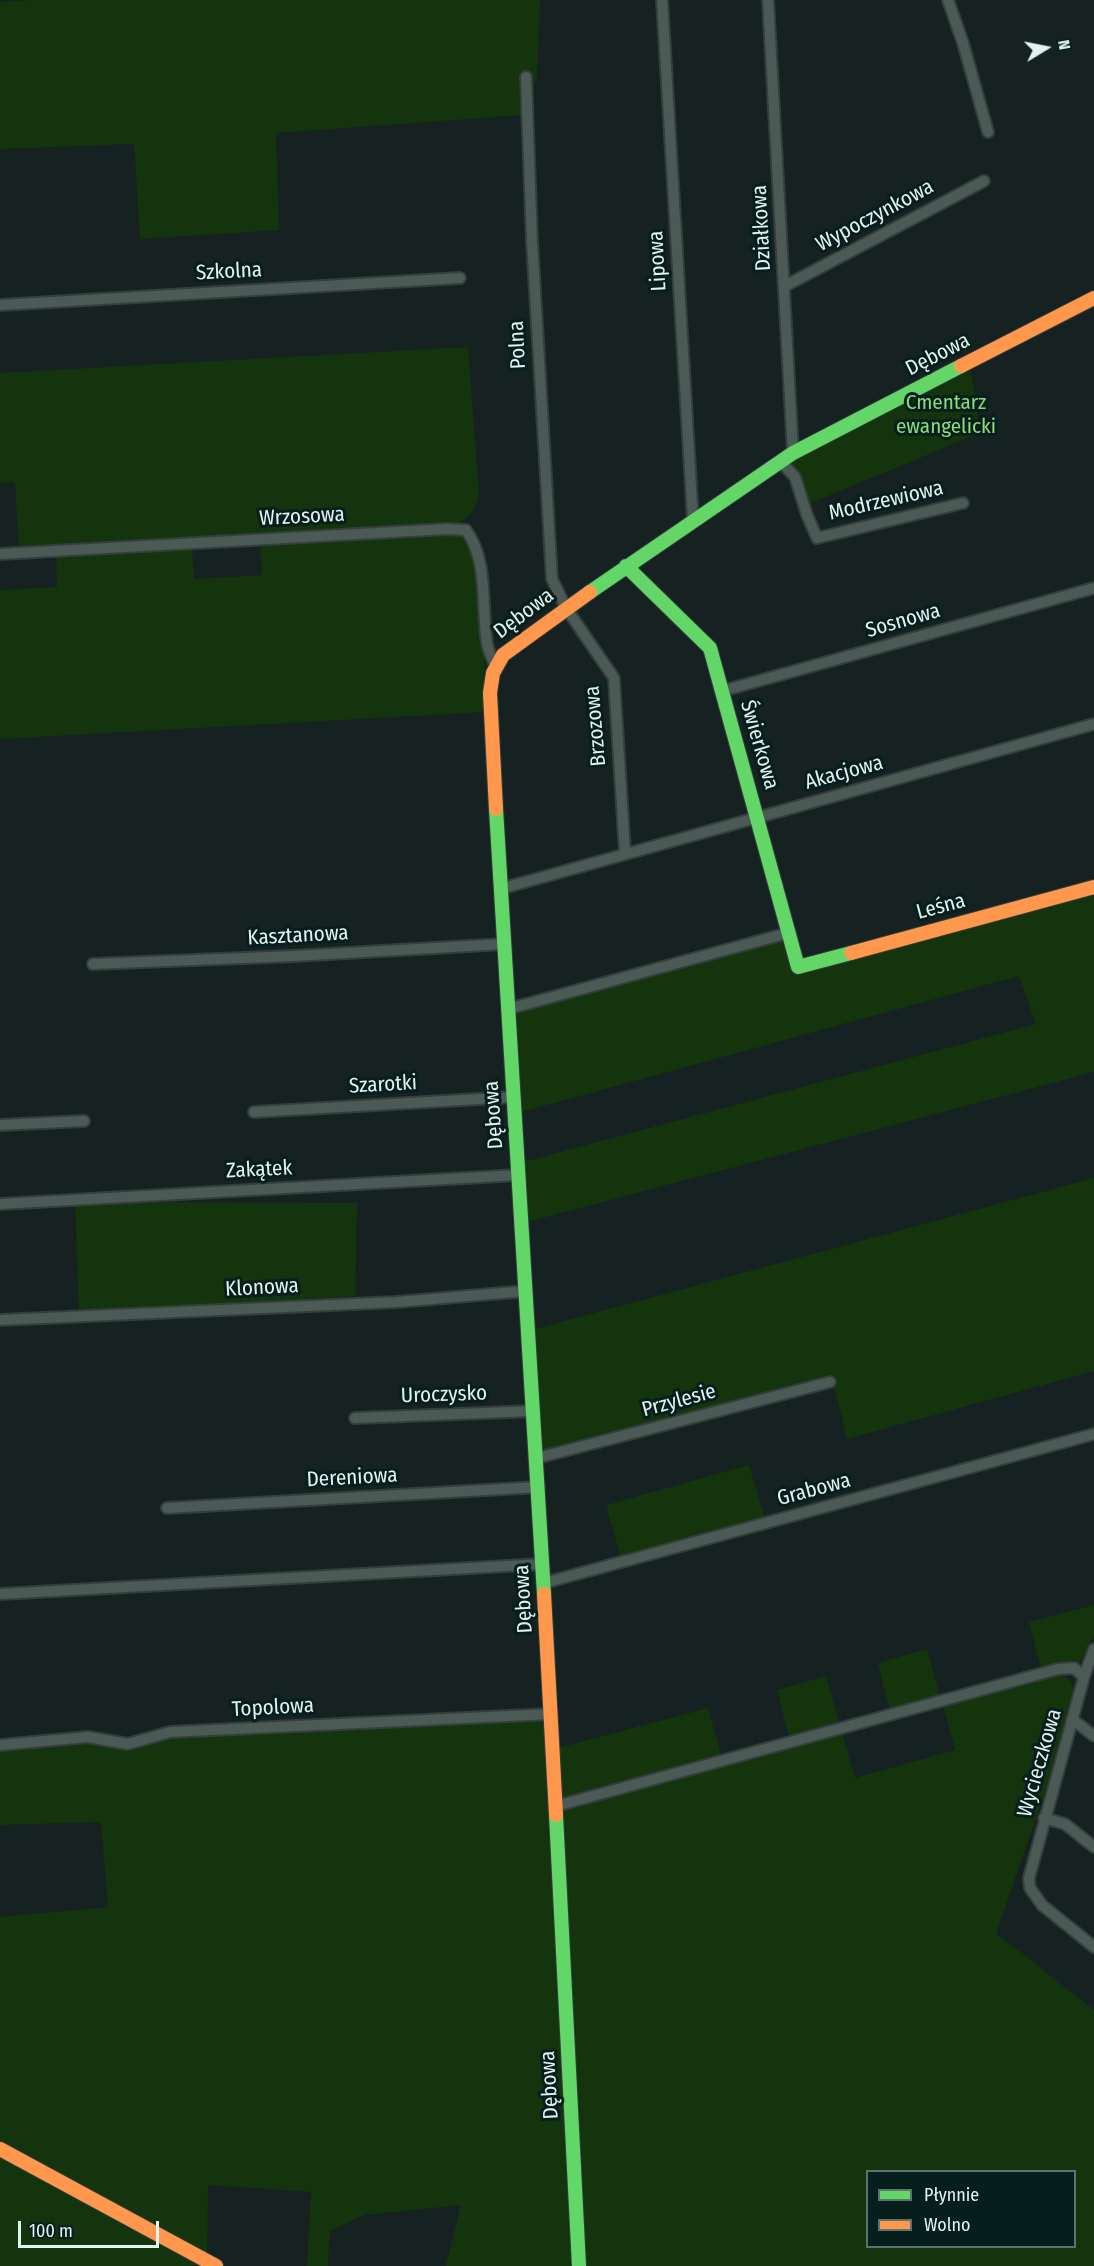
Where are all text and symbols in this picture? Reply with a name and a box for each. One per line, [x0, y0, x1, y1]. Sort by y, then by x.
north arrow [1016, 18, 1076, 78]
text: N [1054, 38, 1074, 51]
street label: Wypoczynkowa [812, 174, 938, 258]
street label: Działkowa [747, 184, 777, 272]
street label: Lipowa [644, 230, 672, 292]
street label: Szkolna [195, 258, 263, 286]
street label: Polna [504, 320, 532, 370]
street label: Dębowa [902, 328, 974, 382]
park label: Cmentarz ewangelicki [896, 390, 996, 440]
street label: Modrzewiowa [826, 476, 946, 526]
street label: Wrzosowa [259, 502, 345, 532]
street label: Dębowa [489, 583, 559, 645]
street label: Sosnowa [863, 598, 943, 644]
street label: Brzozowa [580, 685, 612, 767]
street label: Świerkowa [734, 698, 784, 792]
street label: Akacjowa [802, 750, 886, 796]
street label: Leśna [914, 888, 968, 926]
street label: Kasztanowa [247, 921, 349, 951]
street label: Szarotki [348, 1071, 418, 1099]
street label: Dębowa [479, 1080, 509, 1150]
street label: Zakątek [225, 1156, 293, 1184]
street label: Klonowa [225, 1273, 299, 1303]
street label: Przylesie [639, 1379, 719, 1423]
street label: Uroczysko [400, 1381, 488, 1409]
street label: Dereniowa [306, 1463, 398, 1493]
street label: Grabowa [775, 1468, 853, 1512]
street label: Dębowa [510, 1564, 538, 1634]
street label: Topolowa [231, 1693, 315, 1723]
street label: Wycieczkowa [1013, 1706, 1067, 1820]
street label: Dębowa [536, 2050, 564, 2120]
legend [866, 2170, 1076, 2248]
text: Płynnie [924, 2184, 979, 2206]
scale bar [21, 2209, 162, 2247]
text: Wolno [924, 2214, 970, 2236]
text: 100 m [29, 2220, 73, 2242]

